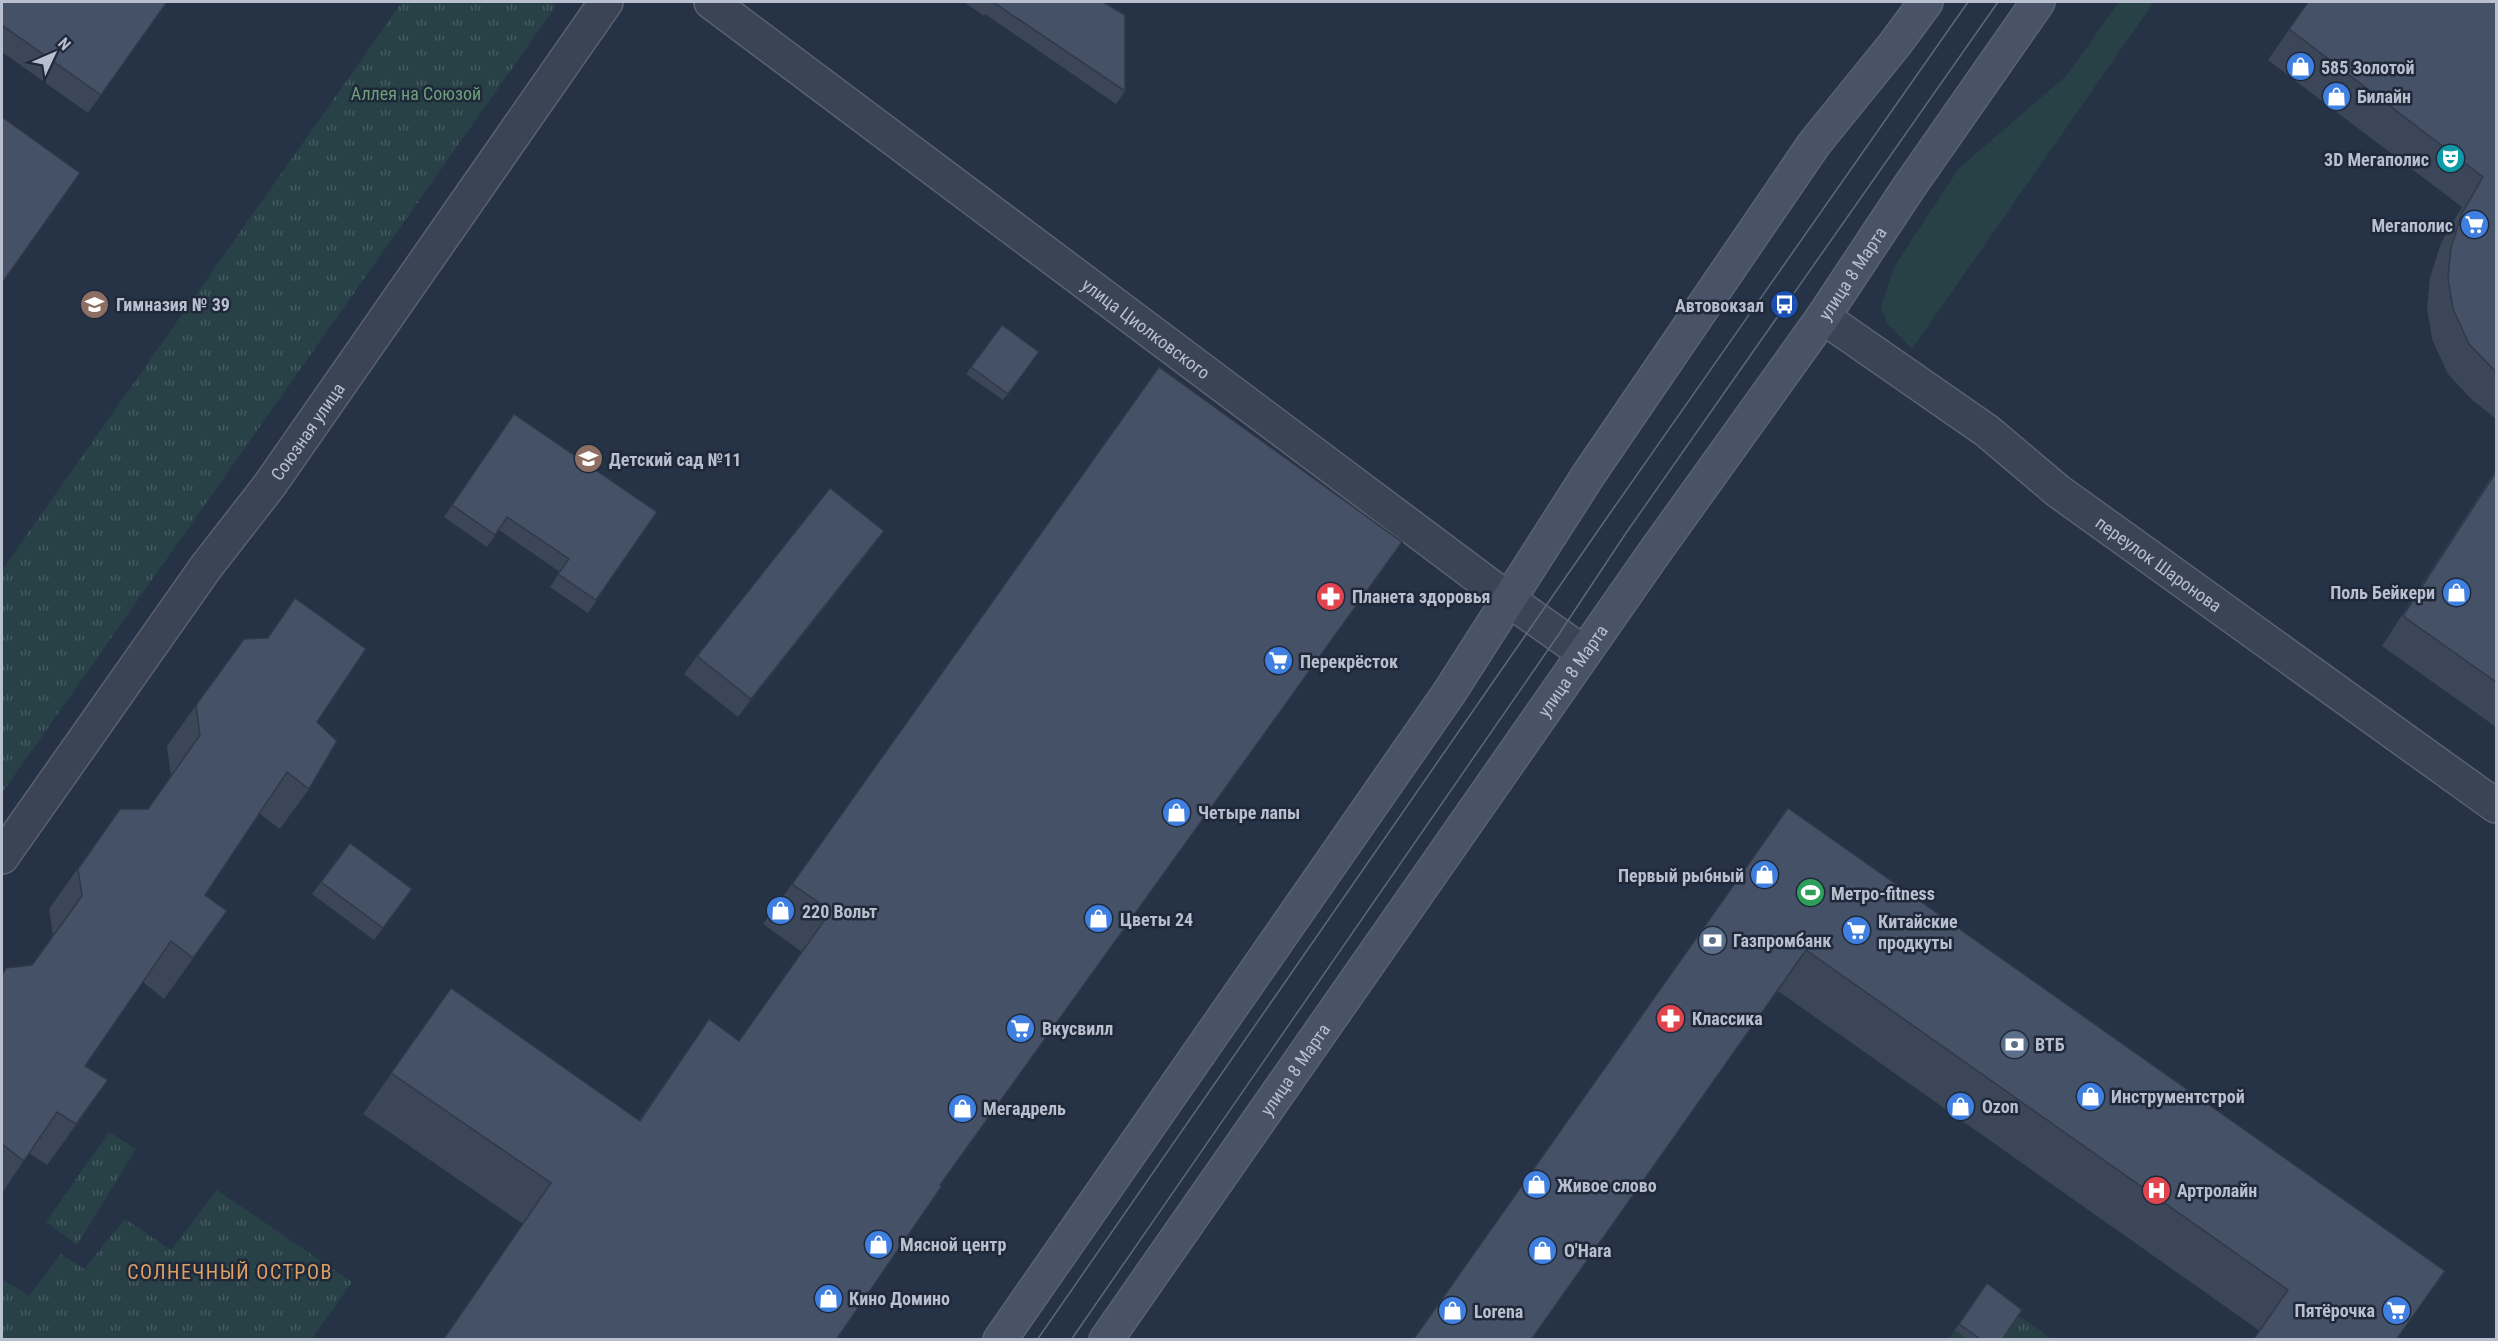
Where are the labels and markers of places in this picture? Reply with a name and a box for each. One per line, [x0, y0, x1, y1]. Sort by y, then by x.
shop icon: 585 Золотой [2284, 51, 2316, 83]
place label: 585 Золотой [2321, 57, 2415, 78]
shop icon: Билайн [2320, 80, 2352, 112]
place label: Билайн [2357, 86, 2411, 107]
theatre icon: 3D Мегаполис [2434, 143, 2466, 175]
place label: 3D Мегаполис [2324, 149, 2429, 170]
supermarket icon: Мегаполис [2458, 209, 2490, 241]
place label: Мегаполис [2371, 215, 2453, 236]
school or university icon: Гимназия № 39 [79, 288, 111, 320]
bus stop icon: Автовокзал [1769, 289, 1801, 321]
place label: Гимназия № 39 [116, 294, 230, 315]
place label: Автовокзал [1675, 295, 1764, 316]
school or university icon: Детский сад №11 [572, 443, 604, 475]
place label: Детский сад №11 [609, 449, 741, 470]
shop icon: Поль Бейкери [2440, 576, 2472, 608]
pharmacy icon: Планета здоровья [1315, 580, 1347, 612]
place label: Поль Бейкери [2330, 582, 2435, 603]
place label: Планета здоровья [1352, 586, 1490, 607]
supermarket icon: Перекрёсток [1263, 645, 1295, 677]
place label: Перекрёсток [1300, 651, 1398, 672]
shop icon: Четыре лапы [1161, 796, 1193, 828]
place label: Четыре лапы [1198, 802, 1300, 823]
shop icon: Первый рыбный [1749, 859, 1781, 891]
place label: Первый рыбный [1618, 865, 1744, 886]
sports icon: Метро-fitness [1794, 877, 1826, 909]
place label: Метро-fitness [1831, 883, 1935, 904]
shop icon: 220 Вольт [765, 895, 797, 927]
place label: 220 Вольт [802, 901, 877, 922]
shop icon: Цветы 24 [1083, 903, 1115, 935]
place label: Цветы 24 [1120, 909, 1193, 930]
place label: Китайские продкуты [1878, 911, 1958, 953]
supermarket icon: Китайские продкуты [1841, 915, 1873, 947]
bank icon: Газпромбанк [1696, 924, 1728, 956]
place label: Газпромбанк [1733, 930, 1831, 951]
pharmacy icon: Классика [1655, 1002, 1687, 1034]
place label: Классика [1692, 1008, 1763, 1029]
supermarket icon: Вкусвилл [1005, 1012, 1037, 1044]
place label: Вкусвилл [1042, 1018, 1113, 1039]
bank icon: ВТБ [1998, 1028, 2030, 1060]
place label: ВТБ [2035, 1034, 2065, 1055]
shop icon: Инструментстрой [2074, 1080, 2106, 1112]
place label: Инструментстрой [2111, 1086, 2245, 1107]
shop icon: Ozon [1945, 1090, 1977, 1122]
shop icon: Мегадрель [946, 1092, 978, 1124]
place label: Ozon [1982, 1096, 2019, 1117]
place label: Мегадрель [983, 1098, 1066, 1119]
shop icon: Живое слово [1520, 1169, 1552, 1201]
hospital icon: Артролайн [2140, 1174, 2172, 1206]
place label: Живое слово [1557, 1175, 1657, 1196]
place label: Артролайн [2177, 1180, 2257, 1201]
shop icon: Мясной центр [863, 1228, 895, 1260]
place label: Мясной центр [900, 1234, 1006, 1255]
shop icon: O'Hara [1527, 1234, 1559, 1266]
place label: O'Hara [1564, 1240, 1611, 1261]
shop icon: Кино Домино [812, 1282, 844, 1314]
place label: Кино Домино [849, 1288, 950, 1309]
supermarket icon: Пятёрочка [2380, 1294, 2412, 1326]
shop icon: Lorena [1437, 1295, 1469, 1327]
place label: Пятёрочка [2295, 1300, 2375, 1321]
place label: Lorena [1474, 1301, 1523, 1322]

